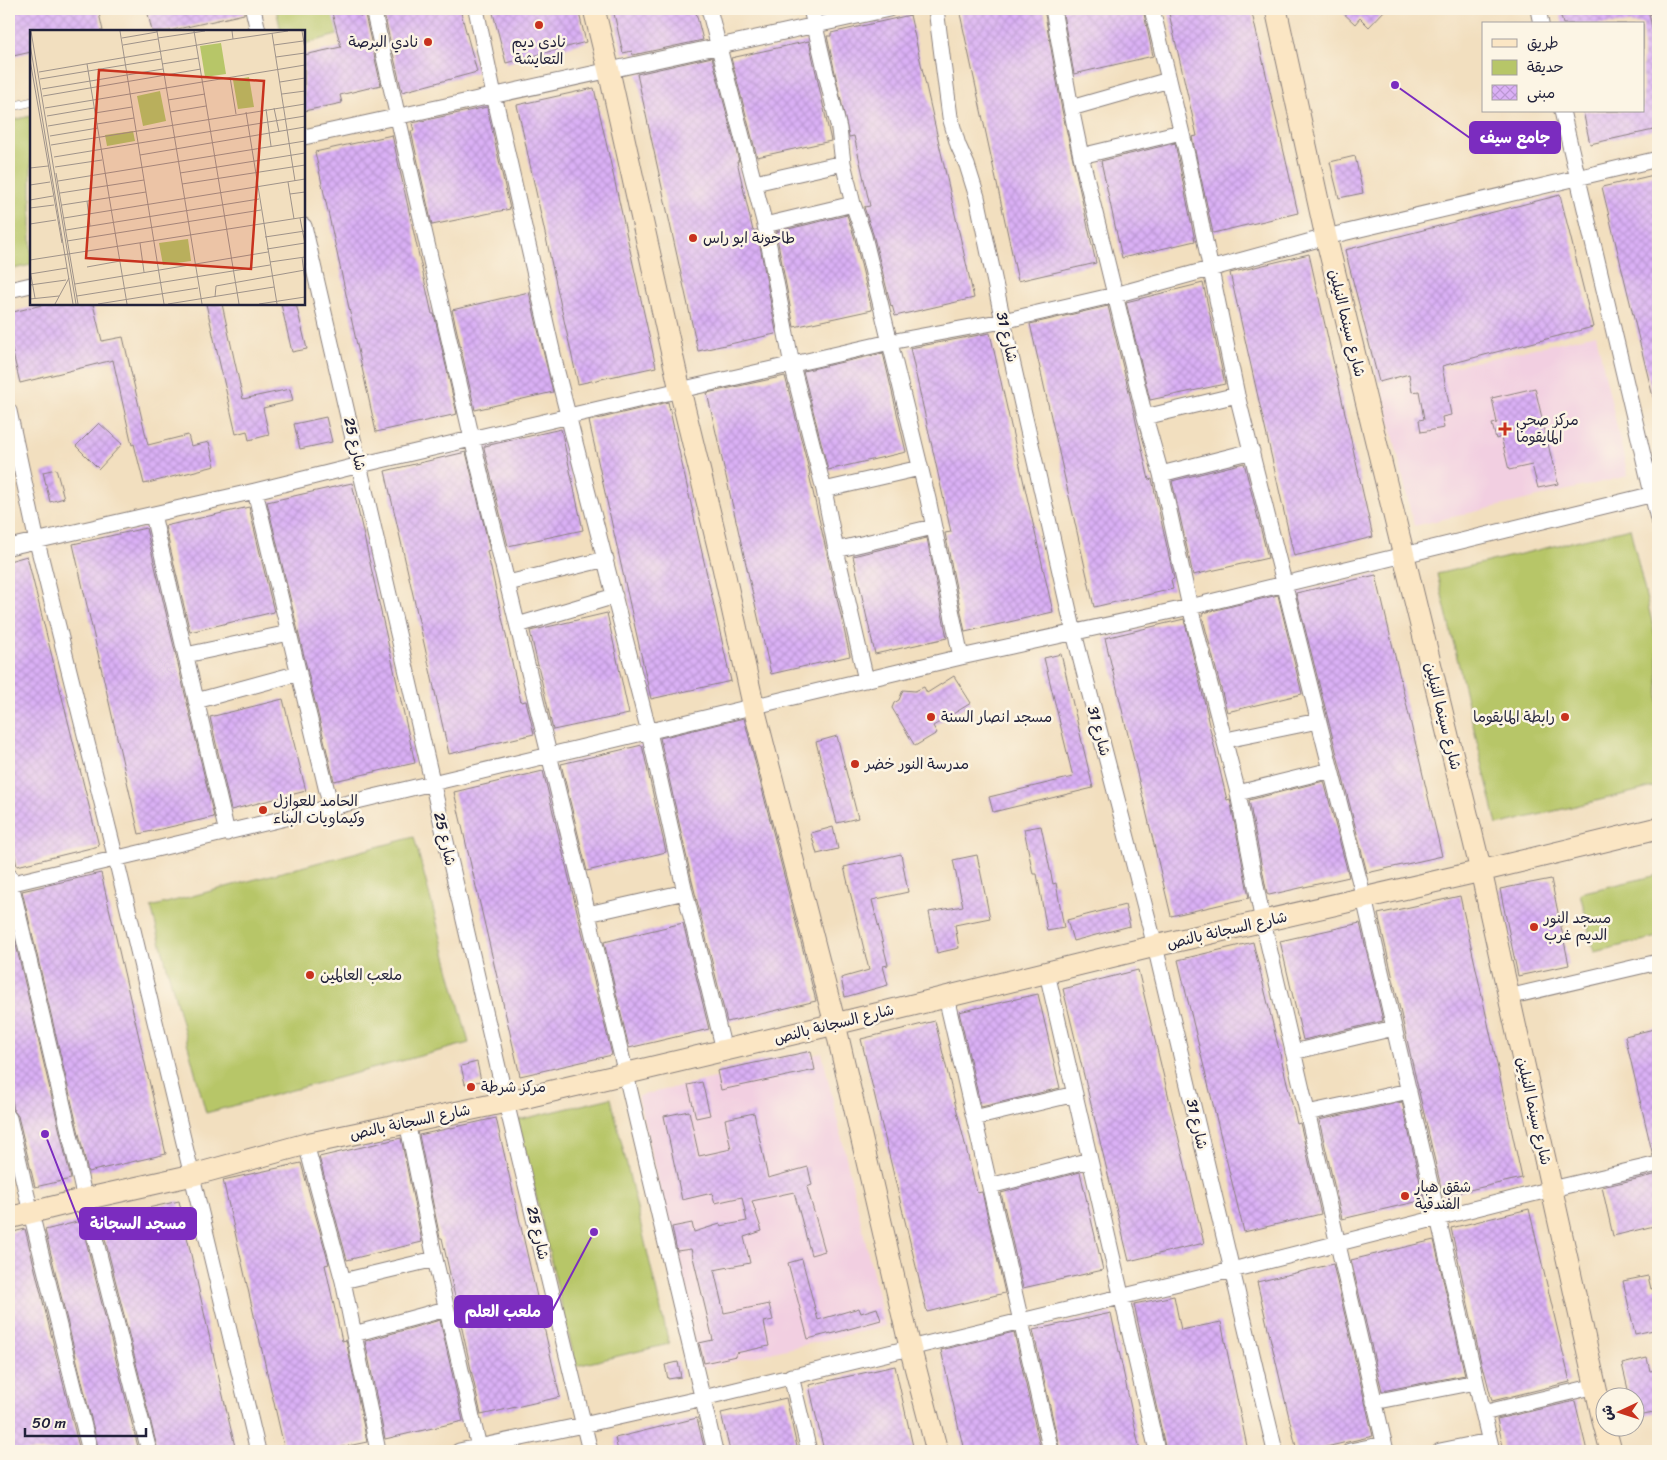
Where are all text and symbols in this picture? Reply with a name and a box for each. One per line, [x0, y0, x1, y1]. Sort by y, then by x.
marker: نادى ديم التعايشة [533, 19, 545, 31]
legend [1482, 22, 1644, 112]
place label: نادي البرصة [348, 29, 418, 55]
place label: نادى ديم التعايشة [511, 29, 567, 72]
inset map [30, 30, 305, 305]
text: طريق [1527, 30, 1559, 56]
marker: نادي البرصة [422, 36, 434, 48]
text: حديقة [1527, 54, 1564, 80]
text: مبنى [1527, 80, 1555, 106]
callout: جامع سيف [1470, 122, 1560, 153]
text: جامع سيف [1480, 123, 1550, 152]
place label: طاحونة ابو راس [703, 225, 795, 251]
marker: طاحونة ابو راس [687, 232, 699, 244]
street label: شارع سينما النيلين [1321, 266, 1373, 380]
street label: شارع 31 [989, 309, 1025, 365]
place label: مركز صحي المايقوما [1516, 407, 1579, 450]
street label: شارع 25 [336, 415, 374, 473]
marker: مركز صحي المايقوما [1498, 422, 1512, 436]
street label: شارع سينما النيلين [1417, 659, 1469, 773]
street label: شارع 31 [1080, 703, 1118, 759]
place label: مسجد انصار السنة [941, 704, 1052, 730]
place label: رابطة المايقوما [1473, 704, 1555, 730]
marker: مسجد انصار السنة [925, 711, 937, 723]
marker: رابطة المايقوما [1559, 711, 1571, 723]
place label: مدرسة النور خضر [863, 751, 969, 777]
marker: مدرسة النور خضر [849, 758, 861, 770]
place label: الحامد للعوازل وكيماويات البناء [273, 788, 365, 831]
marker: الحامد للعوازل وكيماويات البناء [257, 804, 269, 816]
street label: شارع 25 [426, 810, 464, 868]
street label: شارع السجانة بالنص [1164, 904, 1290, 956]
place label: مسجد النور الديم غرب [1543, 905, 1611, 948]
marker: مسجد النور الديم غرب [1528, 921, 1540, 933]
place label: ملعب العالمين [320, 962, 402, 988]
marker: ملعب العالمين [304, 969, 316, 981]
street label: شارع السجانة بالنص [771, 997, 897, 1051]
street label: شارع سينما النيلين [1509, 1054, 1559, 1168]
place label: مركز شرطة [481, 1074, 546, 1100]
marker: مركز شرطة [465, 1081, 477, 1093]
street label: شارع 31 [1179, 1096, 1215, 1152]
street label: شارع السجانة بالنص [347, 1097, 473, 1147]
place label: شقق هبار الفندقية [1414, 1174, 1471, 1217]
marker: شقق هبار الفندقية [1399, 1190, 1411, 1202]
street label: شارع 25 [519, 1204, 557, 1262]
callout: مسجد السجانة [80, 1208, 196, 1239]
text: مسجد السجانة [90, 1209, 186, 1238]
callout: ملعب العلم [455, 1296, 552, 1327]
text: ملعب العلم [465, 1297, 541, 1326]
north arrow [1594, 1388, 1644, 1438]
text: ش [1595, 1404, 1621, 1421]
scale bar [25, 1405, 146, 1437]
text: 50 m [32, 1410, 67, 1436]

